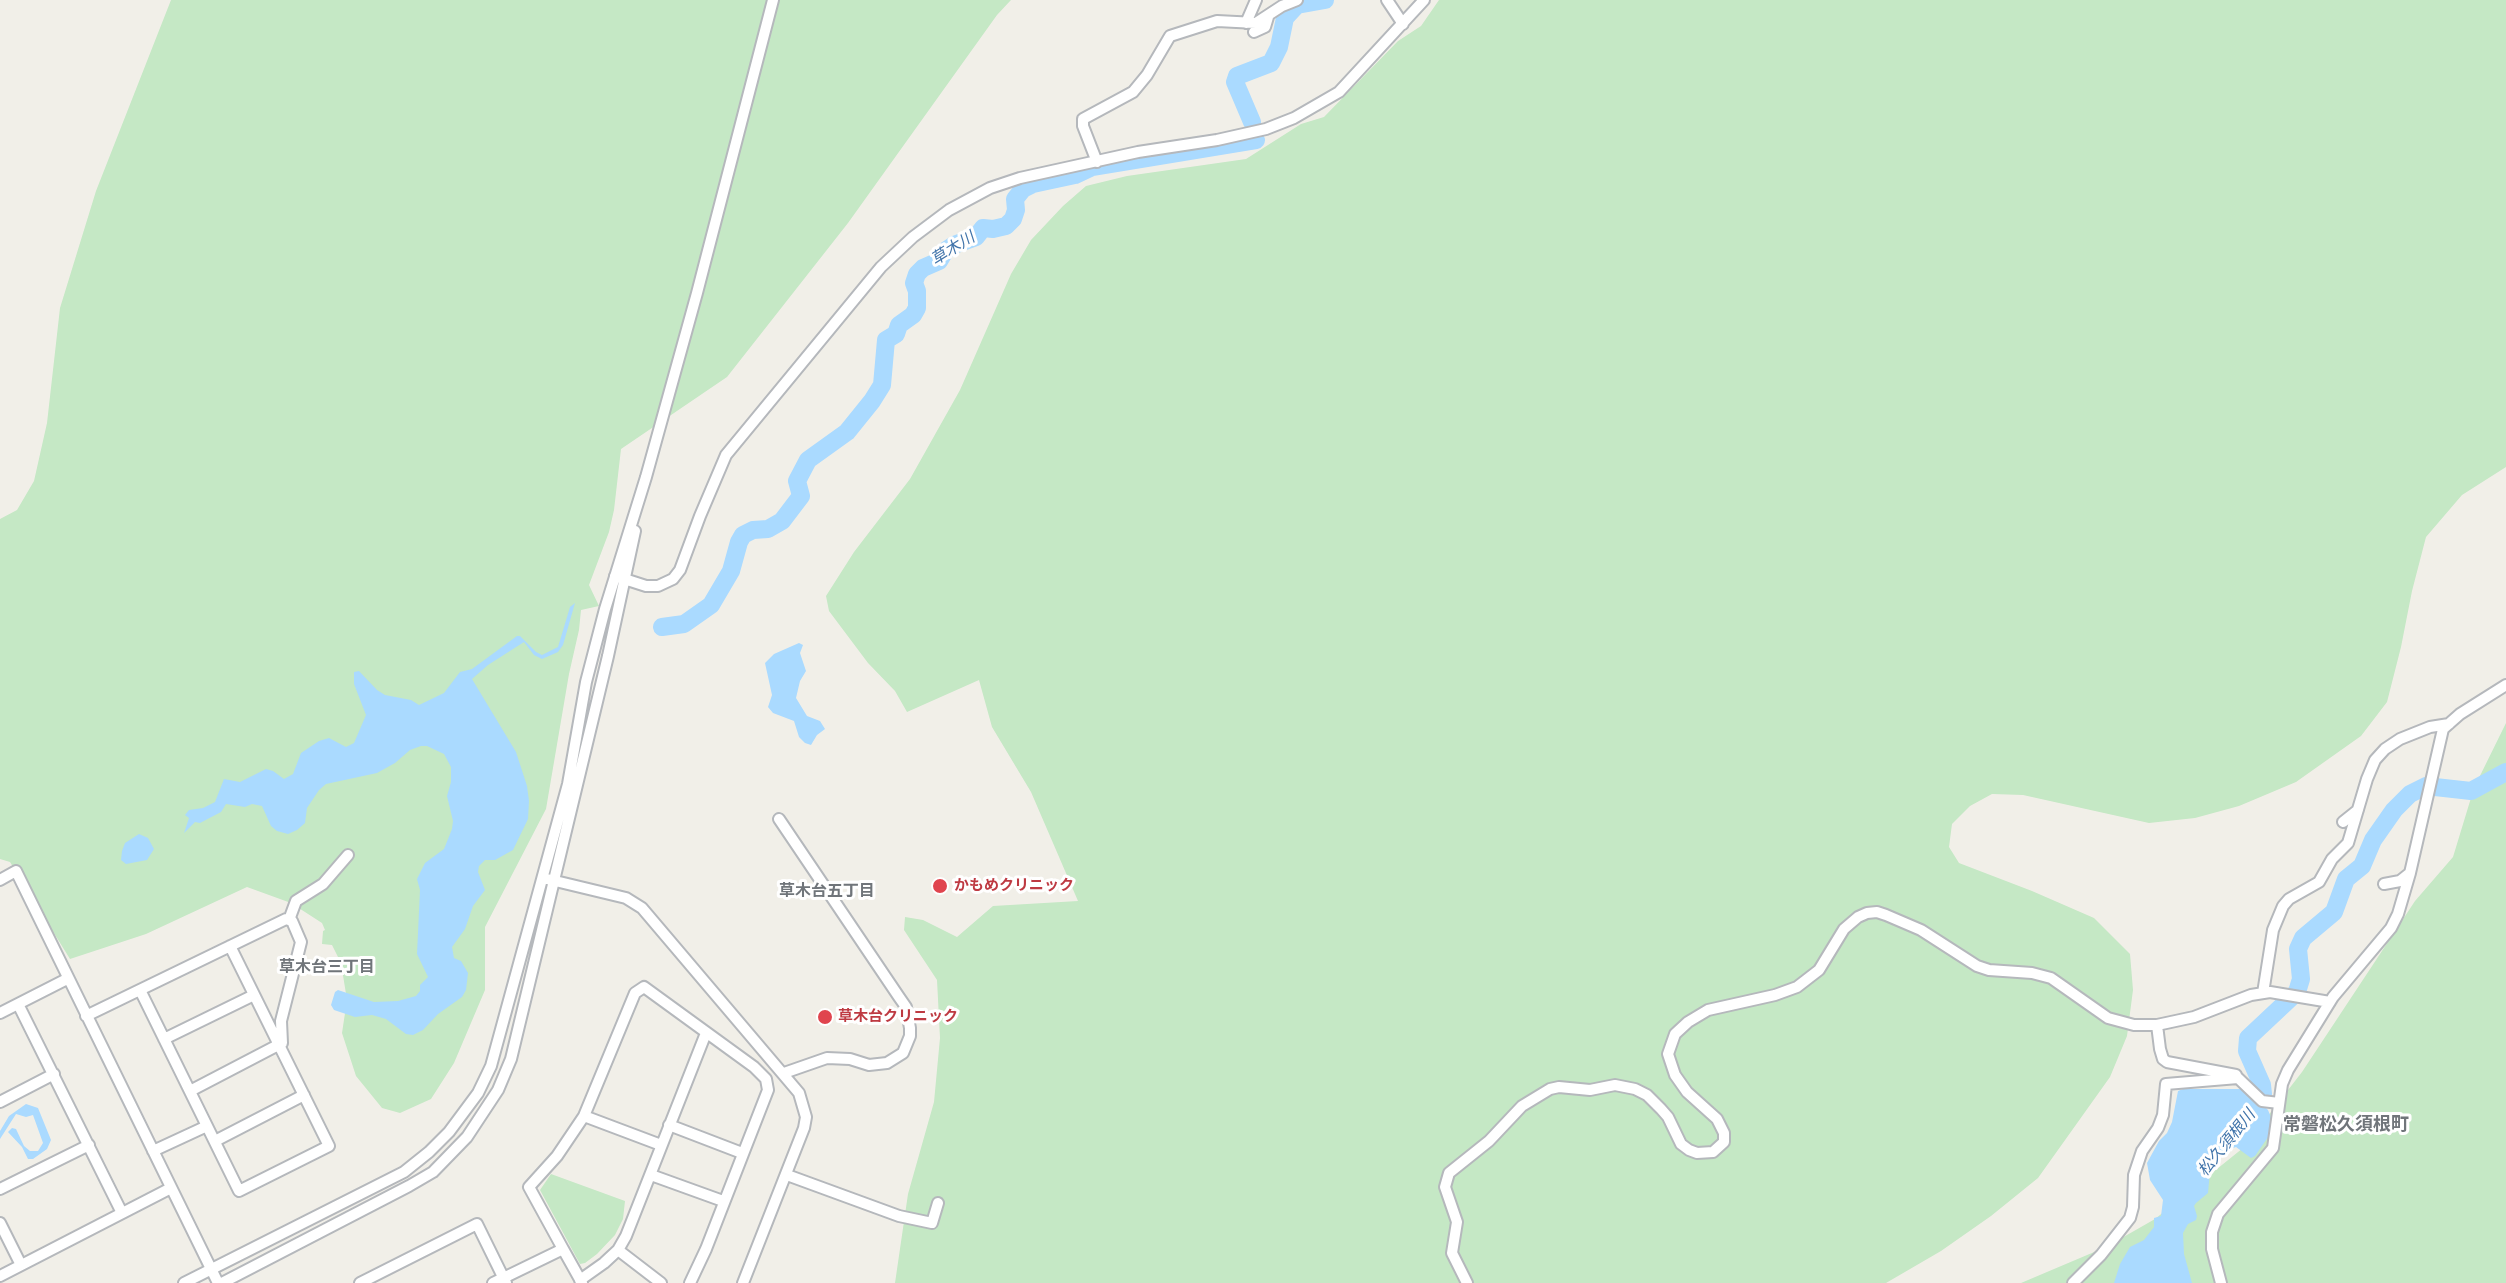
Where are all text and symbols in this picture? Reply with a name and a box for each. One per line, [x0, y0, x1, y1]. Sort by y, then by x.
water label: 草木川 [928, 228, 978, 270]
marker: かもめクリニック [931, 877, 949, 895]
place label: かもめクリニック [954, 877, 1074, 895]
district label: 草木台五丁目 [779, 882, 875, 902]
district label: 草木台三丁目 [279, 958, 375, 978]
marker: 草木台クリニック [816, 1008, 834, 1026]
place label: 草木台クリニック [838, 1008, 958, 1026]
water label: 松久須根川 [2194, 1106, 2260, 1180]
district label: 常磐松久須根町 [2283, 1114, 2409, 1136]

